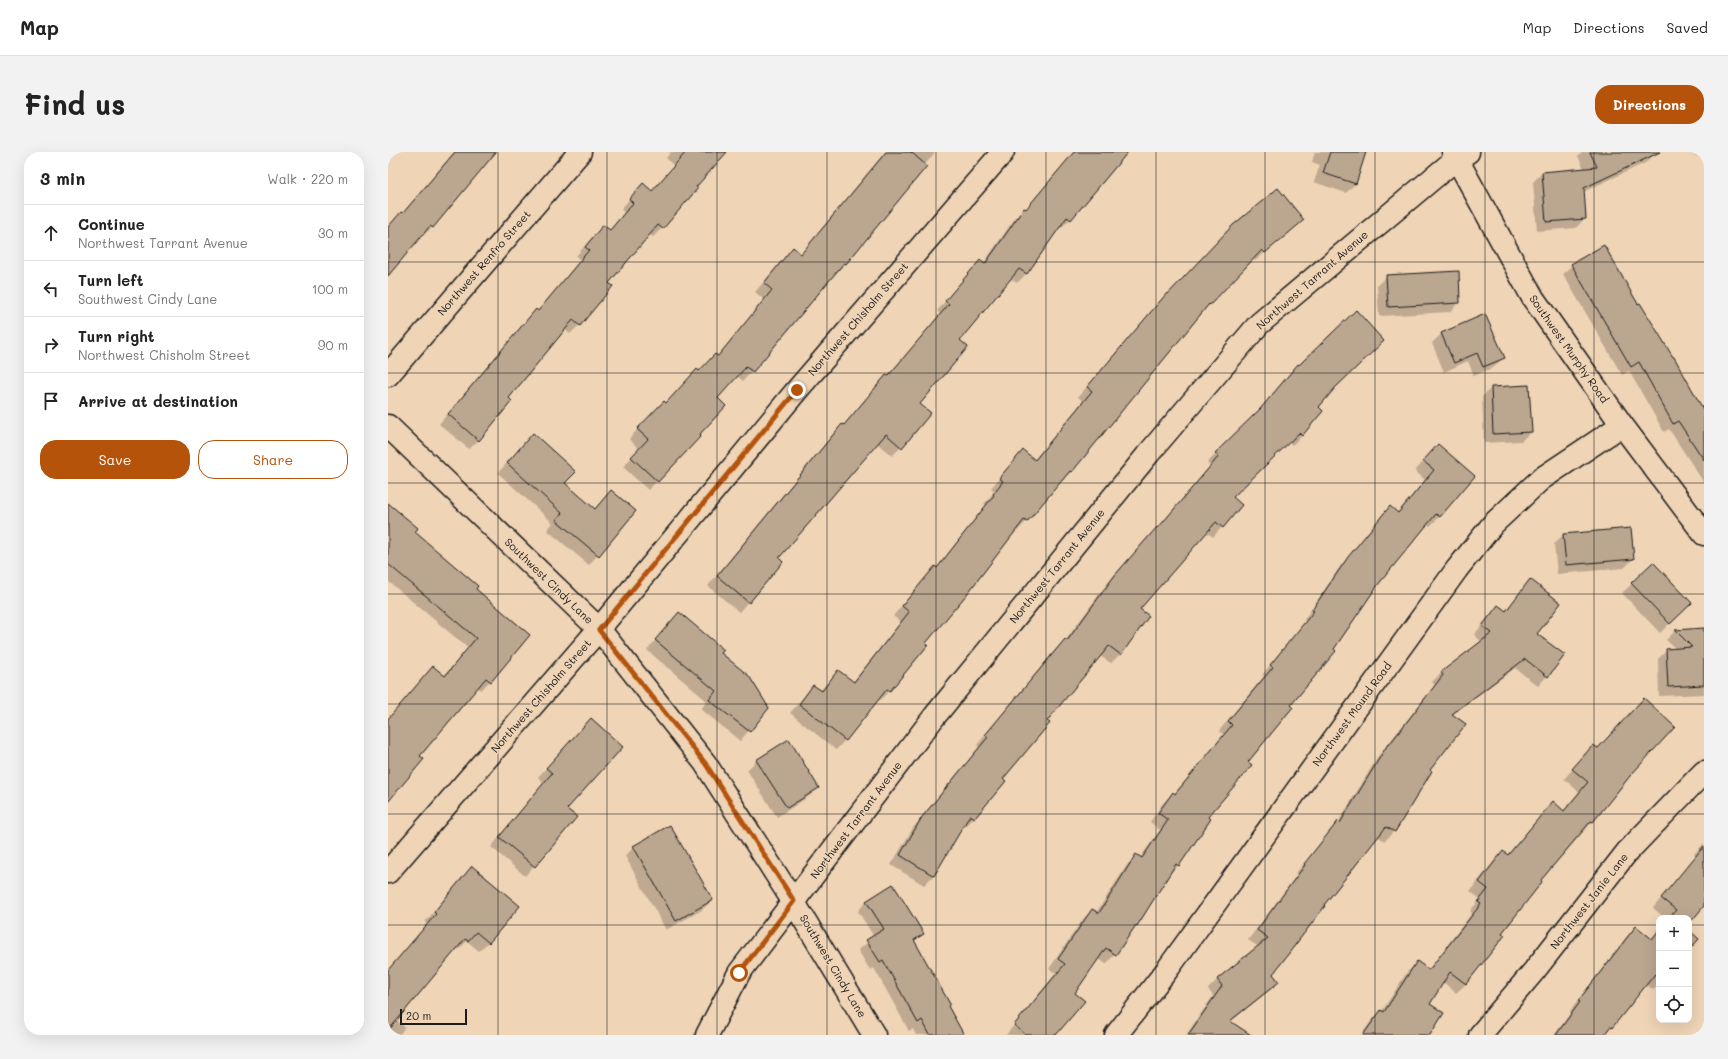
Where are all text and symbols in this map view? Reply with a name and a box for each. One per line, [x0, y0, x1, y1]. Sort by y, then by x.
text: Map [20, 15, 59, 40]
text: Map [1523, 18, 1551, 37]
text: Directions [1573, 18, 1644, 37]
text: Saved [1666, 18, 1708, 37]
button: Directions [1595, 85, 1704, 124]
text: Find us [24, 86, 125, 122]
text: 3 min [40, 167, 85, 189]
text: Walk · 220 m [267, 170, 348, 187]
street label: Northwest Renfro Street [434, 207, 534, 319]
text: Continue [78, 214, 145, 234]
icon: ahead [40, 222, 62, 244]
text: 30 m [318, 224, 348, 241]
street label: Northwest Tarrant Avenue [1253, 227, 1371, 332]
text: Northwest Tarrant Avenue [78, 234, 248, 251]
street label: Northwest Chisholm Street [804, 259, 911, 379]
text: Turn left [78, 270, 143, 290]
icon: left [40, 278, 62, 300]
text: 100 m [312, 280, 348, 297]
text: Southwest Cindy Lane [78, 290, 217, 307]
street label: Southwest Murphy Road [1526, 292, 1612, 406]
text: Turn right [78, 326, 155, 346]
icon: right [40, 334, 62, 356]
text: 90 m [318, 336, 348, 353]
text: Northwest Chisholm Street [78, 346, 250, 363]
route end [788, 381, 806, 399]
icon: arrive [40, 390, 62, 412]
text: Arrive at destination [78, 391, 238, 411]
button: Save [40, 440, 190, 479]
button: Share [198, 440, 348, 479]
street label: Northwest Tarrant Avenue [1006, 505, 1108, 626]
street label: Southwest Cindy Lane [502, 534, 597, 627]
street label: Northwest Chisholm Street [487, 636, 594, 756]
street label: Northwest Mound Road [1309, 658, 1395, 769]
street label: Northwest Tarrant Avenue [806, 758, 905, 882]
street label: Northwest Janie Lane [1546, 849, 1631, 952]
street label: Southwest Cindy Lane [797, 911, 870, 1020]
map controls [1656, 915, 1692, 1023]
button: + [1656, 915, 1692, 951]
button: − [1656, 951, 1692, 987]
route start [730, 964, 748, 982]
button: locate [1656, 987, 1692, 1023]
scale bar [400, 1007, 467, 1026]
text: 20 m [406, 1008, 431, 1023]

